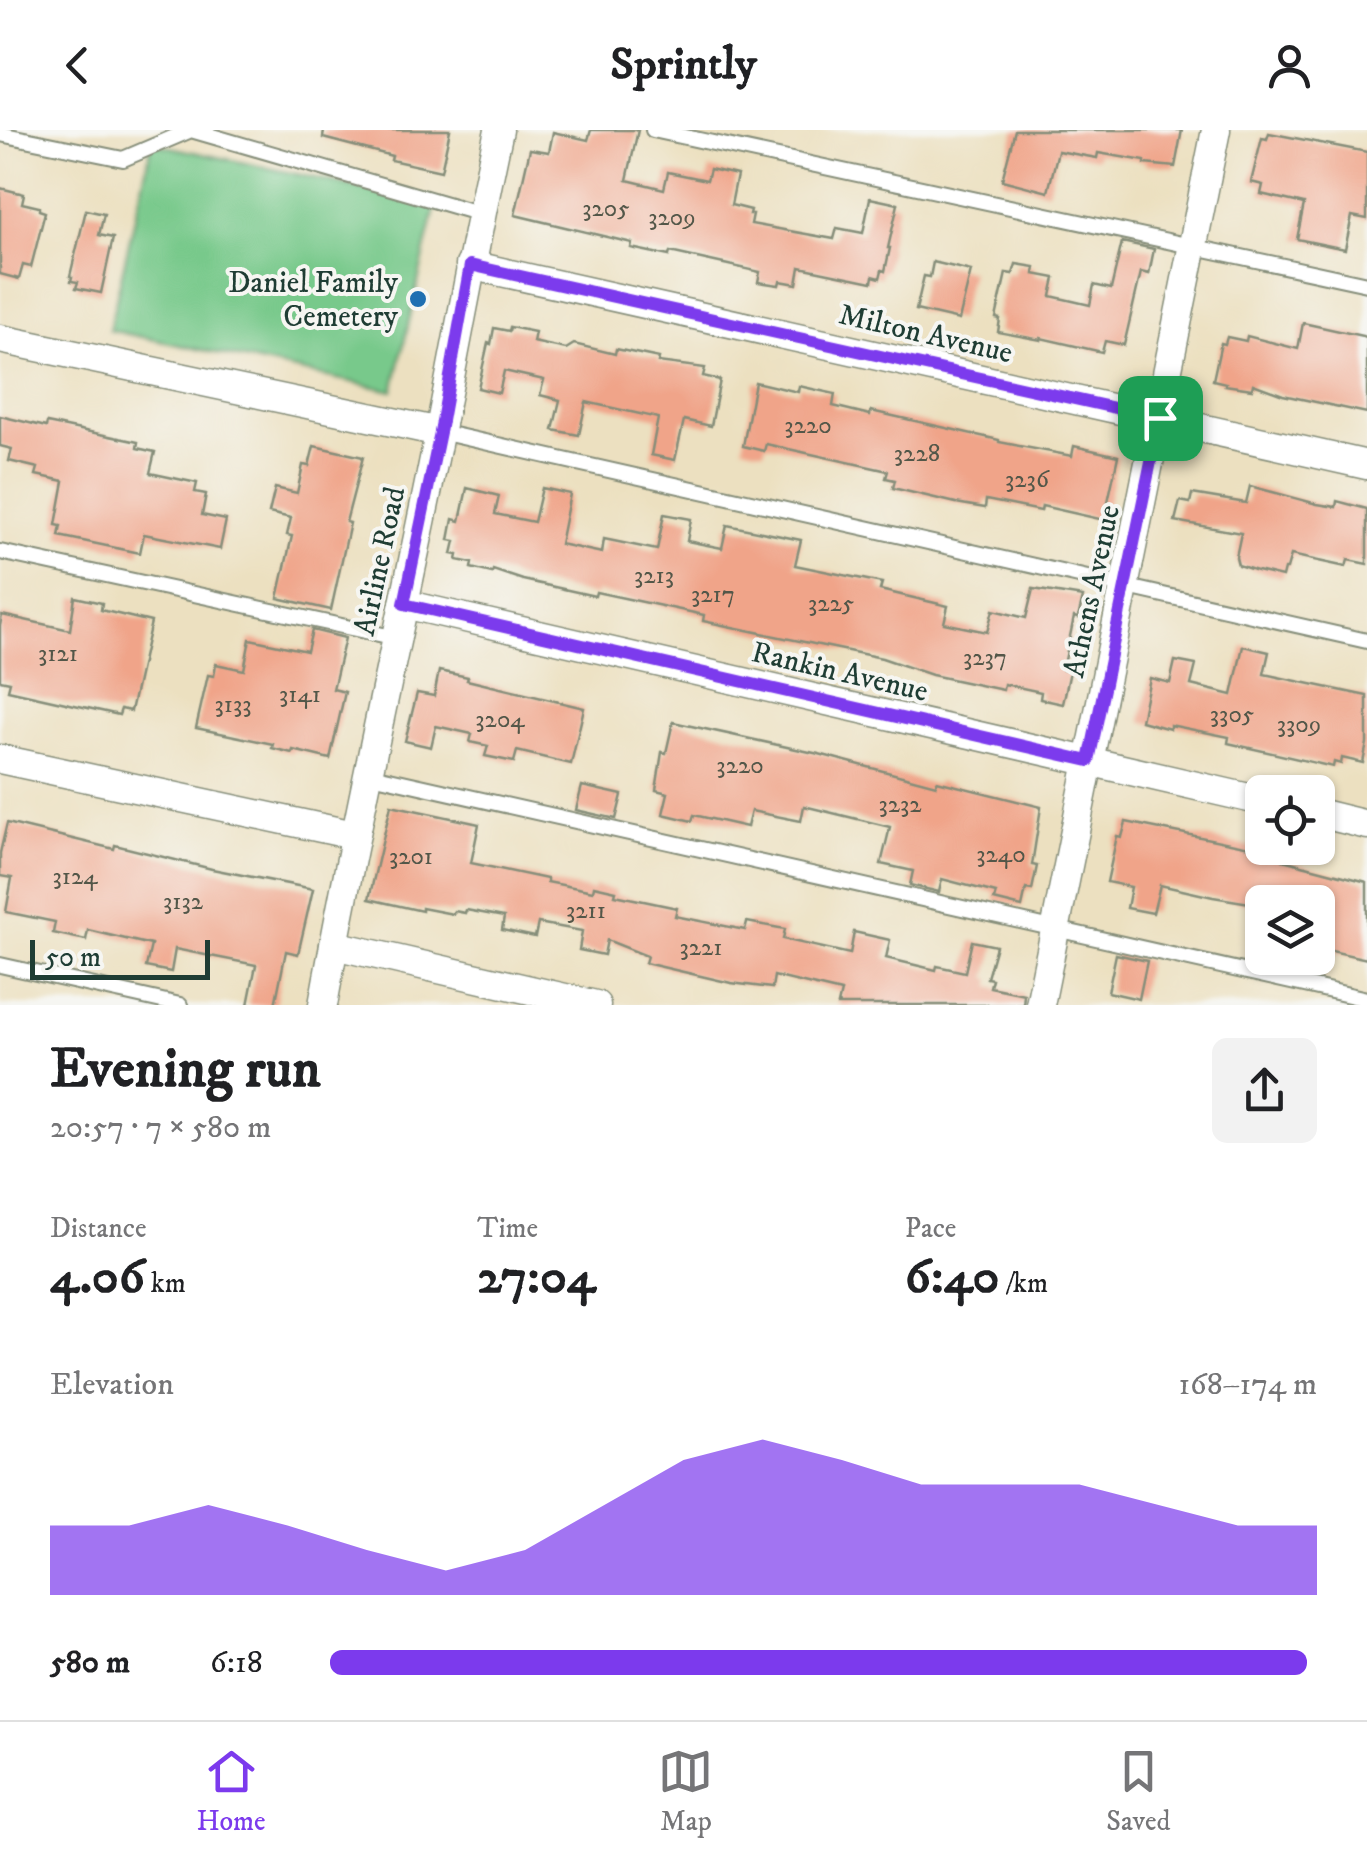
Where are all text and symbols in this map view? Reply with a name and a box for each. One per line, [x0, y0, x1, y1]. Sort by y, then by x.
text: Sprintly [610, 37, 757, 93]
icon: back [50, 38, 105, 93]
icon: person [1262, 38, 1317, 93]
house number: 3205 [582, 193, 630, 224]
house number: 3209 [648, 202, 696, 233]
place label: Daniel Family Cemetery [228, 265, 399, 336]
marker: Daniel Family Cemetery [407, 288, 429, 310]
street label: Milton Avenue [835, 297, 1016, 372]
pin [1118, 376, 1203, 461]
icon: arrive [1133, 391, 1188, 446]
house number: 3220 [784, 410, 832, 441]
house number: 3228 [894, 438, 940, 469]
house number: 3236 [1005, 464, 1050, 495]
street label: Airline Road [347, 484, 414, 639]
street label: Athens Avenue [1056, 502, 1129, 681]
house number: 3213 [634, 560, 674, 591]
house number: 3217 [691, 579, 735, 610]
house number: 3225 [808, 588, 854, 619]
street label: Rankin Avenue [748, 634, 931, 711]
house number: 3121 [38, 638, 78, 669]
house number: 3237 [963, 642, 1007, 673]
house number: 3141 [279, 679, 321, 710]
house number: 3133 [214, 689, 252, 720]
house number: 3305 [1210, 699, 1254, 730]
house number: 3204 [475, 704, 525, 735]
house number: 3309 [1277, 709, 1321, 740]
house number: 3220 [716, 750, 764, 781]
map controls [1245, 775, 1335, 975]
button: locate [1245, 775, 1335, 865]
house number: 3232 [878, 789, 922, 820]
house number: 3240 [976, 839, 1026, 870]
house number: 3201 [389, 841, 433, 872]
house number: 3124 [52, 861, 98, 892]
button: layers [1245, 885, 1335, 975]
house number: 3132 [163, 886, 204, 917]
house number: 3211 [566, 895, 606, 926]
house number: 3221 [679, 932, 723, 963]
scale bar [30, 935, 210, 980]
text: 50 m [45, 940, 101, 975]
text: Evening run [50, 1036, 321, 1105]
button: share [1212, 1038, 1317, 1143]
text: 20:57 · 7 × 580 m [50, 1108, 271, 1148]
text: Distance [50, 1211, 146, 1246]
text: Time [477, 1211, 538, 1246]
text: Pace [905, 1211, 956, 1246]
text: 4.06 [50, 1246, 145, 1309]
text: 27:04 [477, 1246, 596, 1309]
text: 6:40 [905, 1246, 999, 1309]
text: km [145, 1266, 186, 1301]
text: /km [999, 1266, 1048, 1301]
text: Elevation [50, 1365, 174, 1405]
text: 168–174 m [1178, 1365, 1317, 1405]
text: 580 m [50, 1643, 130, 1683]
text: 6:18 [210, 1643, 263, 1683]
tab: Home [196, 1744, 266, 1839]
tab: Map [658, 1744, 713, 1839]
tab: Saved [1106, 1744, 1171, 1839]

